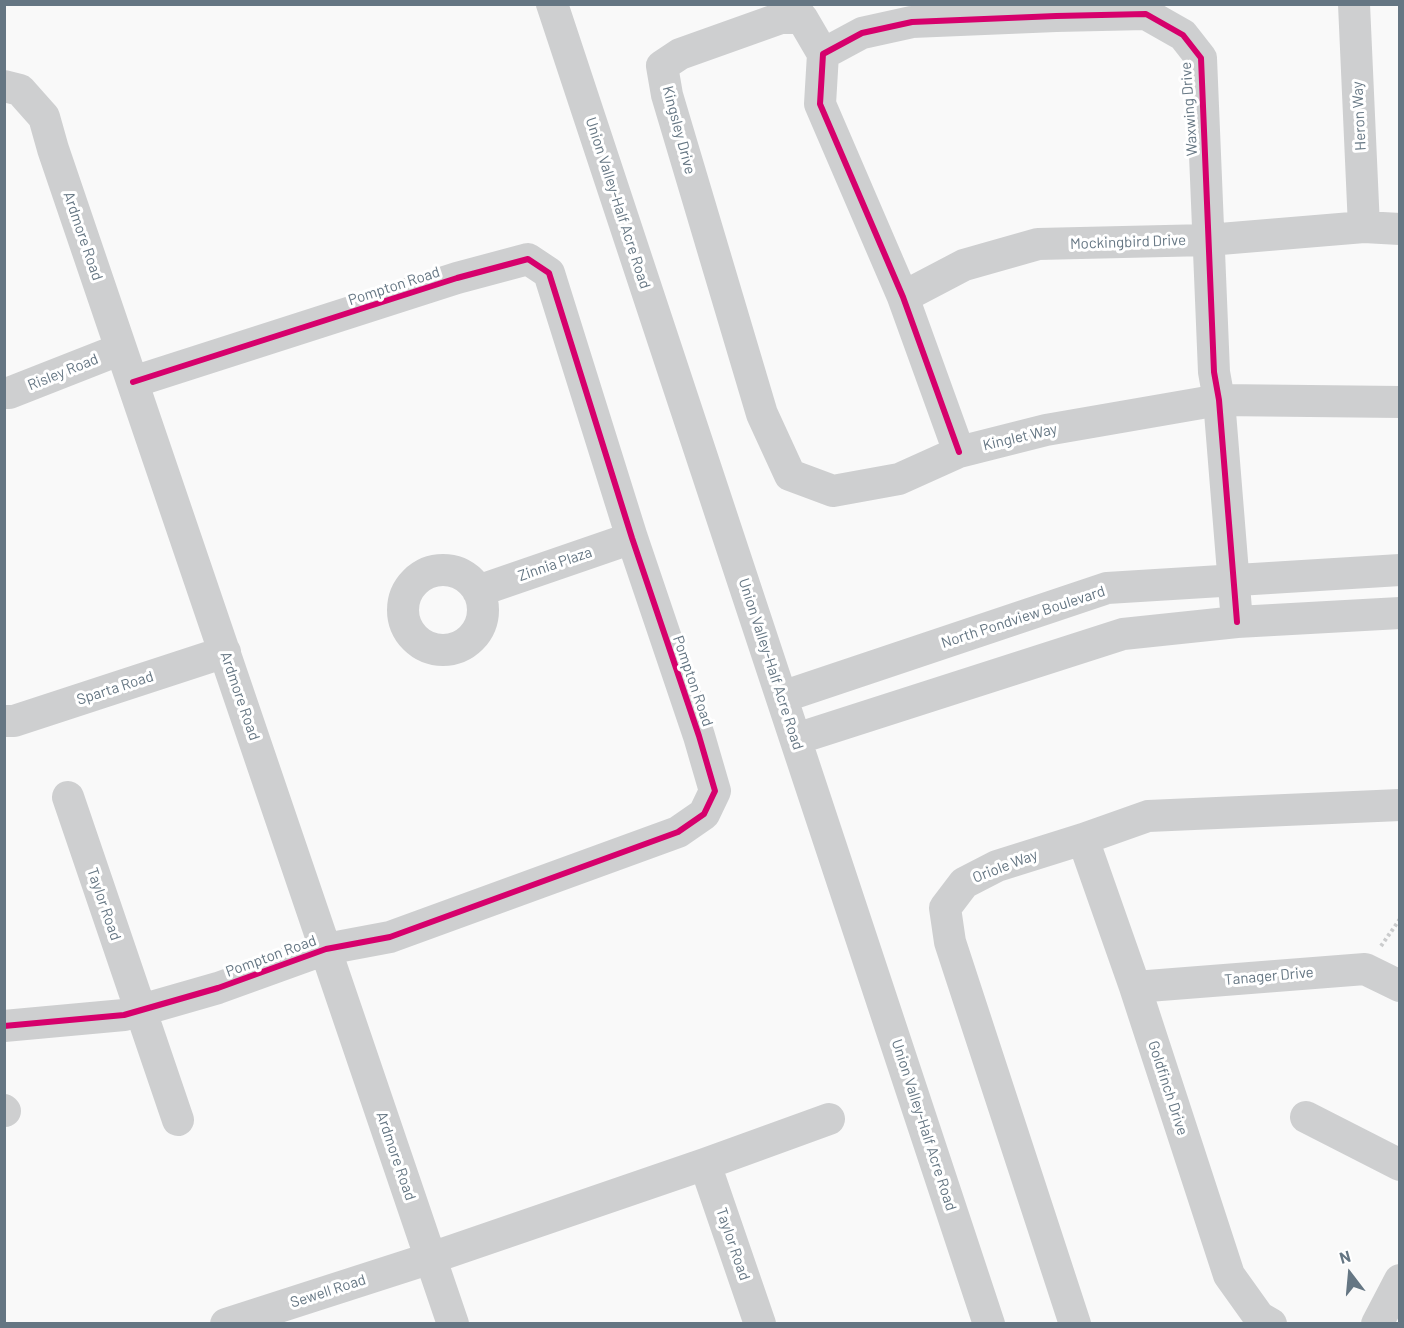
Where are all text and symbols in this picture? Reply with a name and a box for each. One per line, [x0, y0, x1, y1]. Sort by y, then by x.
street label: Waxwing Drive [1177, 61, 1201, 157]
street label: Heron Way [1348, 81, 1370, 151]
street label: Kingsley Drive [659, 84, 699, 176]
street label: Union Valley-Half Acre Road [582, 115, 654, 291]
street label: Ardmore Road [59, 189, 107, 283]
street label: Mockingbird Drive [1070, 231, 1186, 253]
street label: Pompton Road [346, 263, 442, 309]
street label: Risley Road [25, 350, 101, 394]
street label: Kinglet Way [981, 420, 1059, 454]
street label: Zinnia Plaza [516, 543, 594, 585]
street label: Union Valley-Half Acre Road [735, 576, 807, 752]
street label: North Pondview Boulevard [939, 582, 1107, 652]
street label: Pompton Road [669, 633, 717, 729]
street label: Ardmore Road [216, 649, 264, 743]
street label: Sparta Road [74, 667, 156, 709]
street label: Oriole Way [970, 845, 1040, 887]
street label: Taylor Road [83, 865, 125, 943]
street label: Pompton Road [223, 931, 319, 981]
street label: Tanager Drive [1224, 963, 1314, 989]
street label: Union Valley-Half Acre Road [888, 1037, 960, 1213]
street label: Goldfinch Drive [1144, 1038, 1192, 1138]
street label: Ardmore Road [372, 1109, 420, 1203]
street label: Taylor Road [712, 1205, 754, 1283]
north arrow [1320, 1244, 1380, 1304]
text: N [1337, 1246, 1353, 1267]
street label: Sewell Road [288, 1270, 368, 1312]

